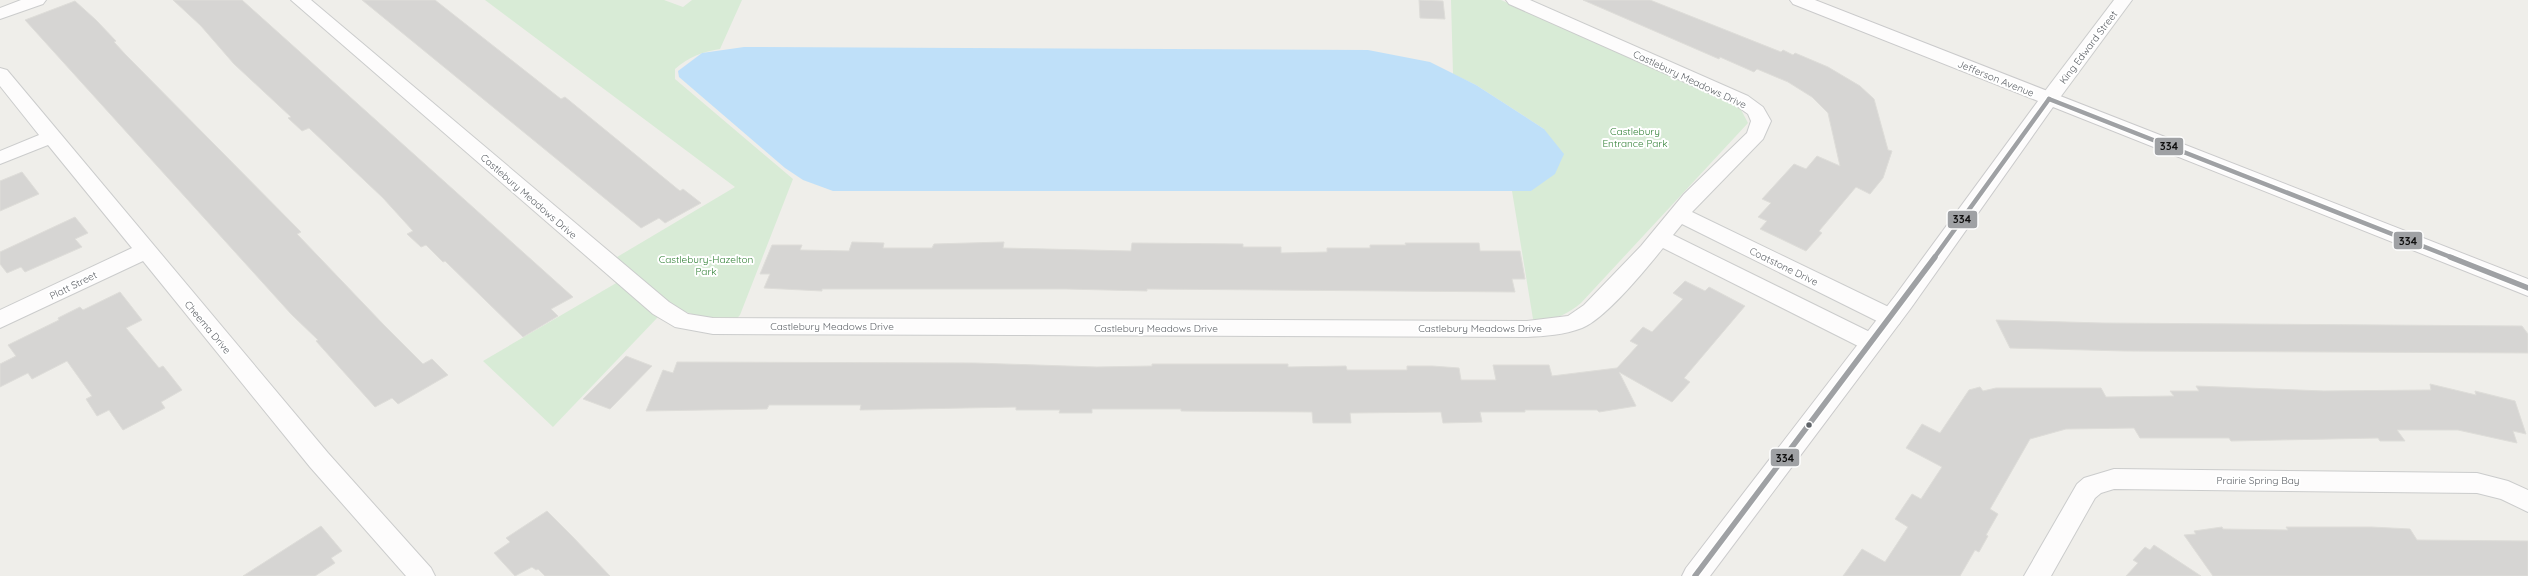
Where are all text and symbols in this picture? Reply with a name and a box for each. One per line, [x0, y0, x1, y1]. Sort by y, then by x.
street label: King Edward Street [2057, 7, 2121, 87]
street label: Castlebury Meadows Drive [1631, 47, 1749, 112]
street label: Jefferson Avenue [1956, 57, 2036, 100]
park label: Castlebury Entrance Park [1602, 125, 1668, 150]
line badge: 334 [2154, 137, 2184, 156]
text: 334 [2160, 139, 2179, 153]
street label: Castlebury Meadows Drive [478, 151, 580, 242]
line badge: 334 [1947, 210, 1978, 229]
text: 334 [1953, 212, 1972, 226]
line badge: 334 [2393, 231, 2423, 250]
text: 334 [2399, 234, 2418, 248]
street label: Coatstone Drive [1747, 244, 1820, 289]
park label: Castlebury-Hazelton Park [659, 253, 753, 278]
street label: Platt Street [47, 268, 100, 303]
street label: Cheema Drive [182, 298, 234, 357]
street label: Castlebury Meadows Drive [770, 320, 894, 333]
street label: Castlebury Meadows Drive [1094, 322, 1218, 335]
street label: Castlebury Meadows Drive [1418, 322, 1542, 335]
unlabelled marker [1804, 420, 1814, 430]
line badge: 334 [1770, 448, 1800, 467]
text: 334 [1776, 451, 1795, 465]
street label: Prairie Spring Bay [2217, 474, 2299, 487]

